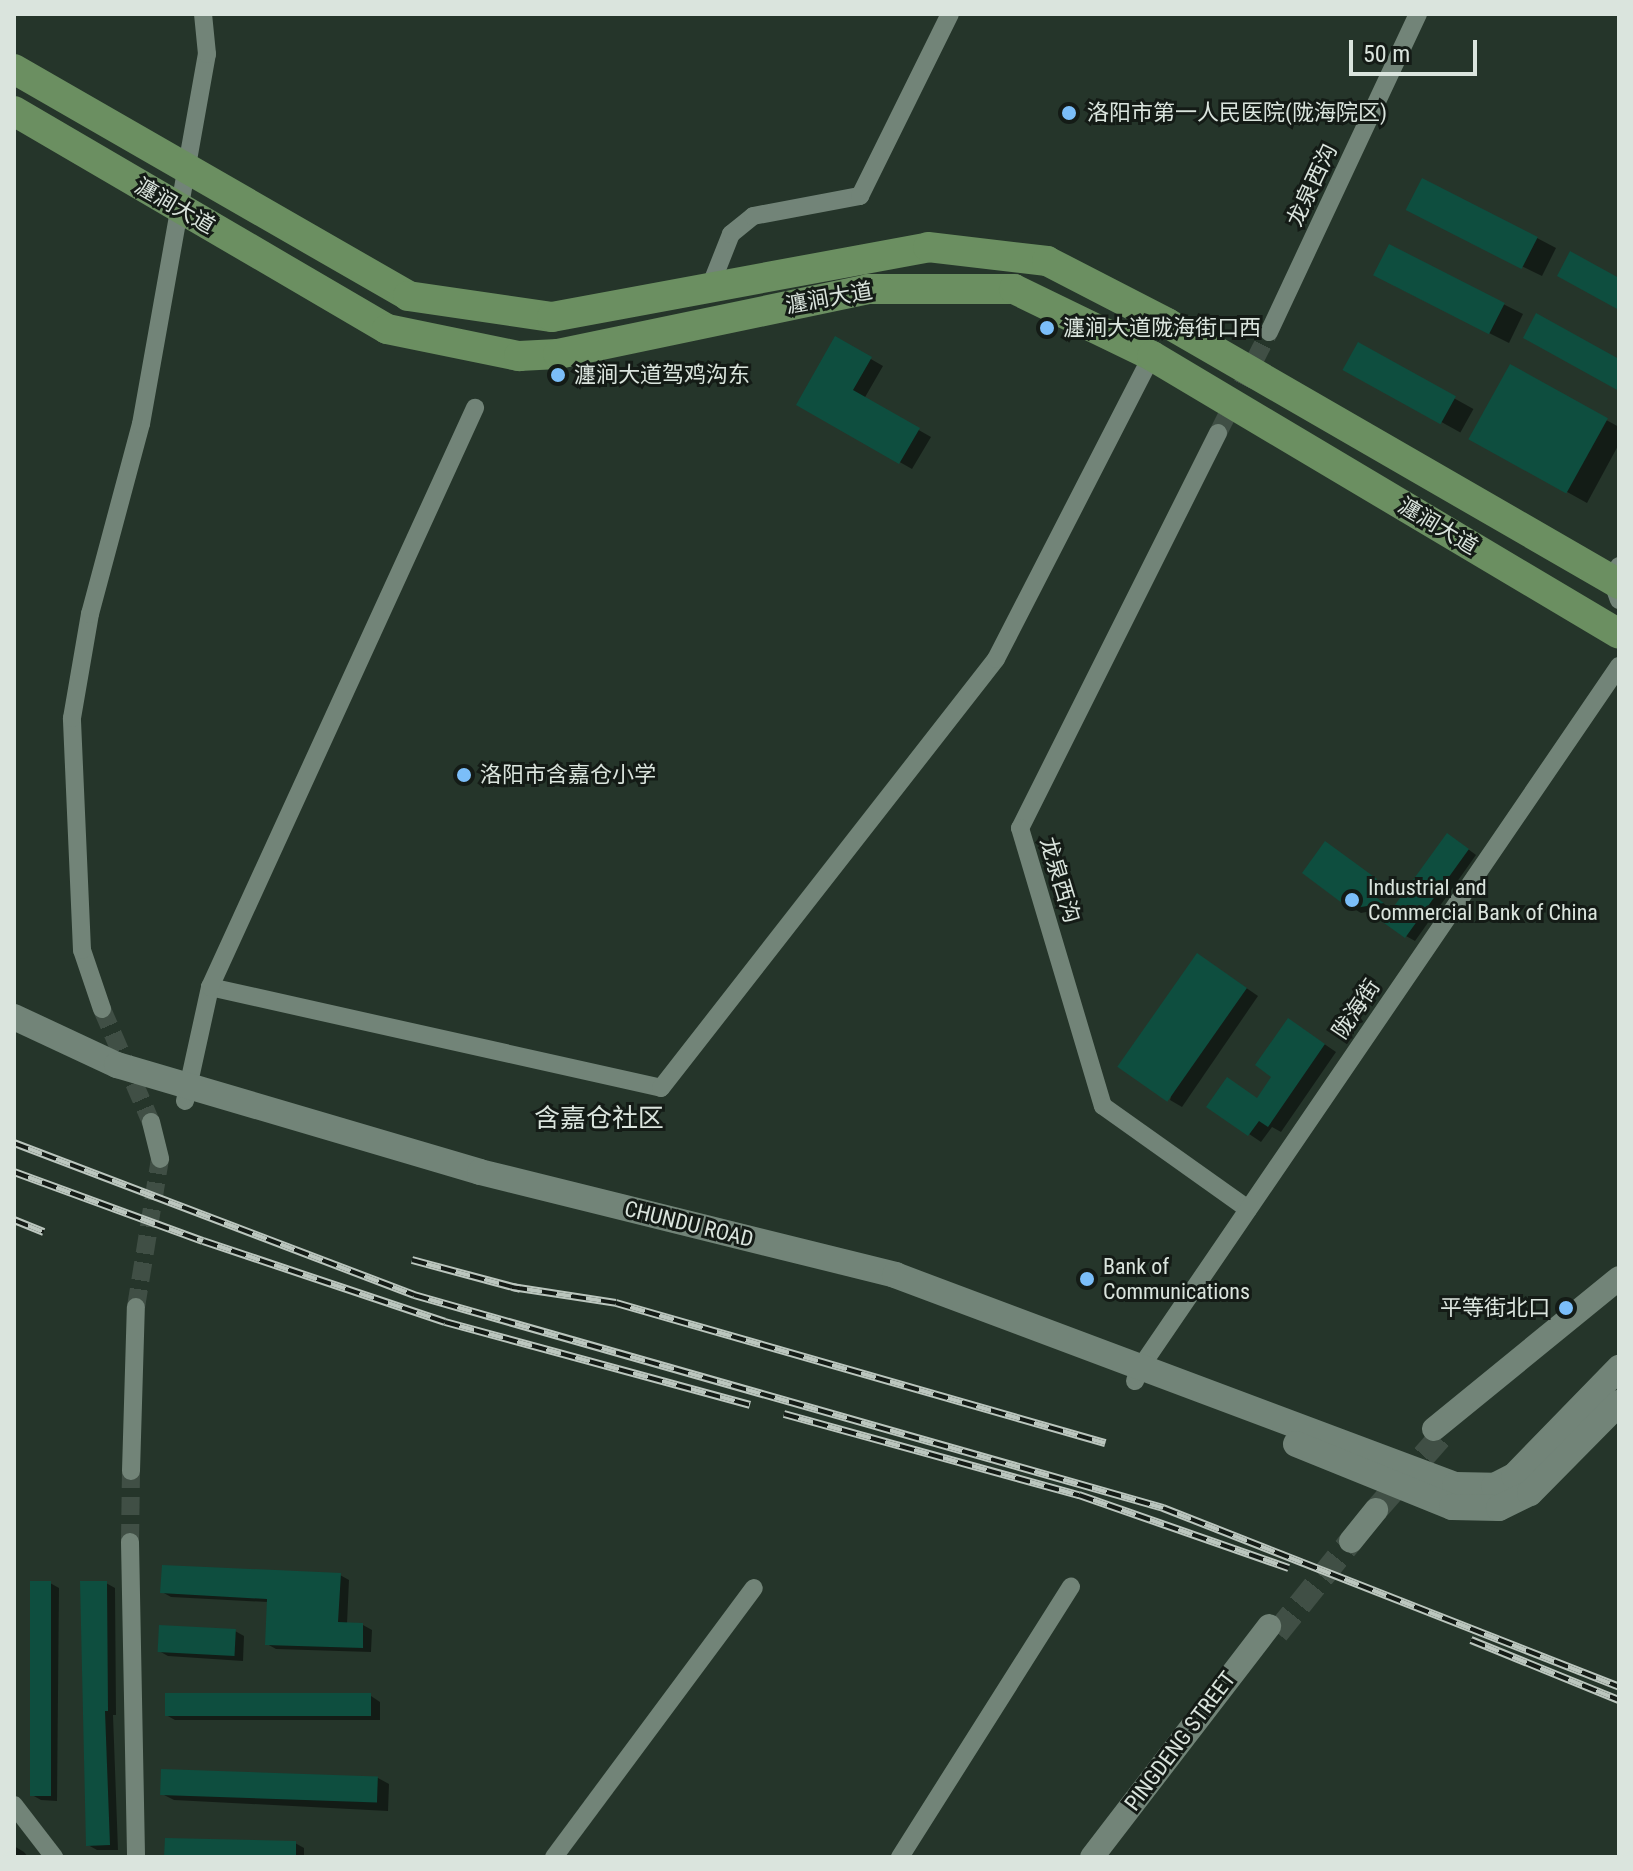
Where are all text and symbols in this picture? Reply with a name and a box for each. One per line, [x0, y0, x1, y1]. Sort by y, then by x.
scale bar [1353, 24, 1481, 74]
text: 50 m [1363, 40, 1410, 68]
place label: 洛阳市第一人民医院(陇海院区) [1087, 100, 1387, 126]
marker: 洛阳市第一人民医院(陇海院区) [1058, 102, 1080, 124]
street label: 龙泉西沟 [1281, 140, 1343, 230]
street label: 瀍涧大道 [130, 173, 220, 239]
street label: 瀍涧大道 [783, 277, 875, 319]
place label: 瀍涧大道陇海街口西 [1063, 315, 1261, 341]
marker: 瀍涧大道陇海街口西 [1038, 319, 1056, 337]
place label: 瀍涧大道驾鸡沟东 [574, 362, 750, 388]
marker: 瀍涧大道驾鸡沟东 [549, 366, 567, 384]
street label: 瀍涧大道 [1393, 492, 1483, 560]
place label: 洛阳市含嘉仓小学 [480, 762, 656, 788]
marker: 洛阳市含嘉仓小学 [455, 766, 473, 784]
street label: 龙泉西沟 [1035, 834, 1085, 926]
place label: Industrial and Commercial Bank of China [1368, 874, 1598, 926]
marker: Industrial and Commercial Bank of China [1343, 891, 1361, 909]
street label: 陇海街 [1327, 974, 1385, 1044]
district label: 含嘉仓社区 [534, 1103, 664, 1135]
street label: CHUNDU ROAD [622, 1195, 756, 1253]
place label: Bank of Communications [1103, 1253, 1250, 1304]
marker: Bank of Communications [1078, 1270, 1096, 1288]
place label: 平等街北口 [1440, 1295, 1550, 1321]
marker: 平等街北口 [1557, 1299, 1575, 1317]
street label: PINGDENG STREET [1119, 1666, 1241, 1816]

